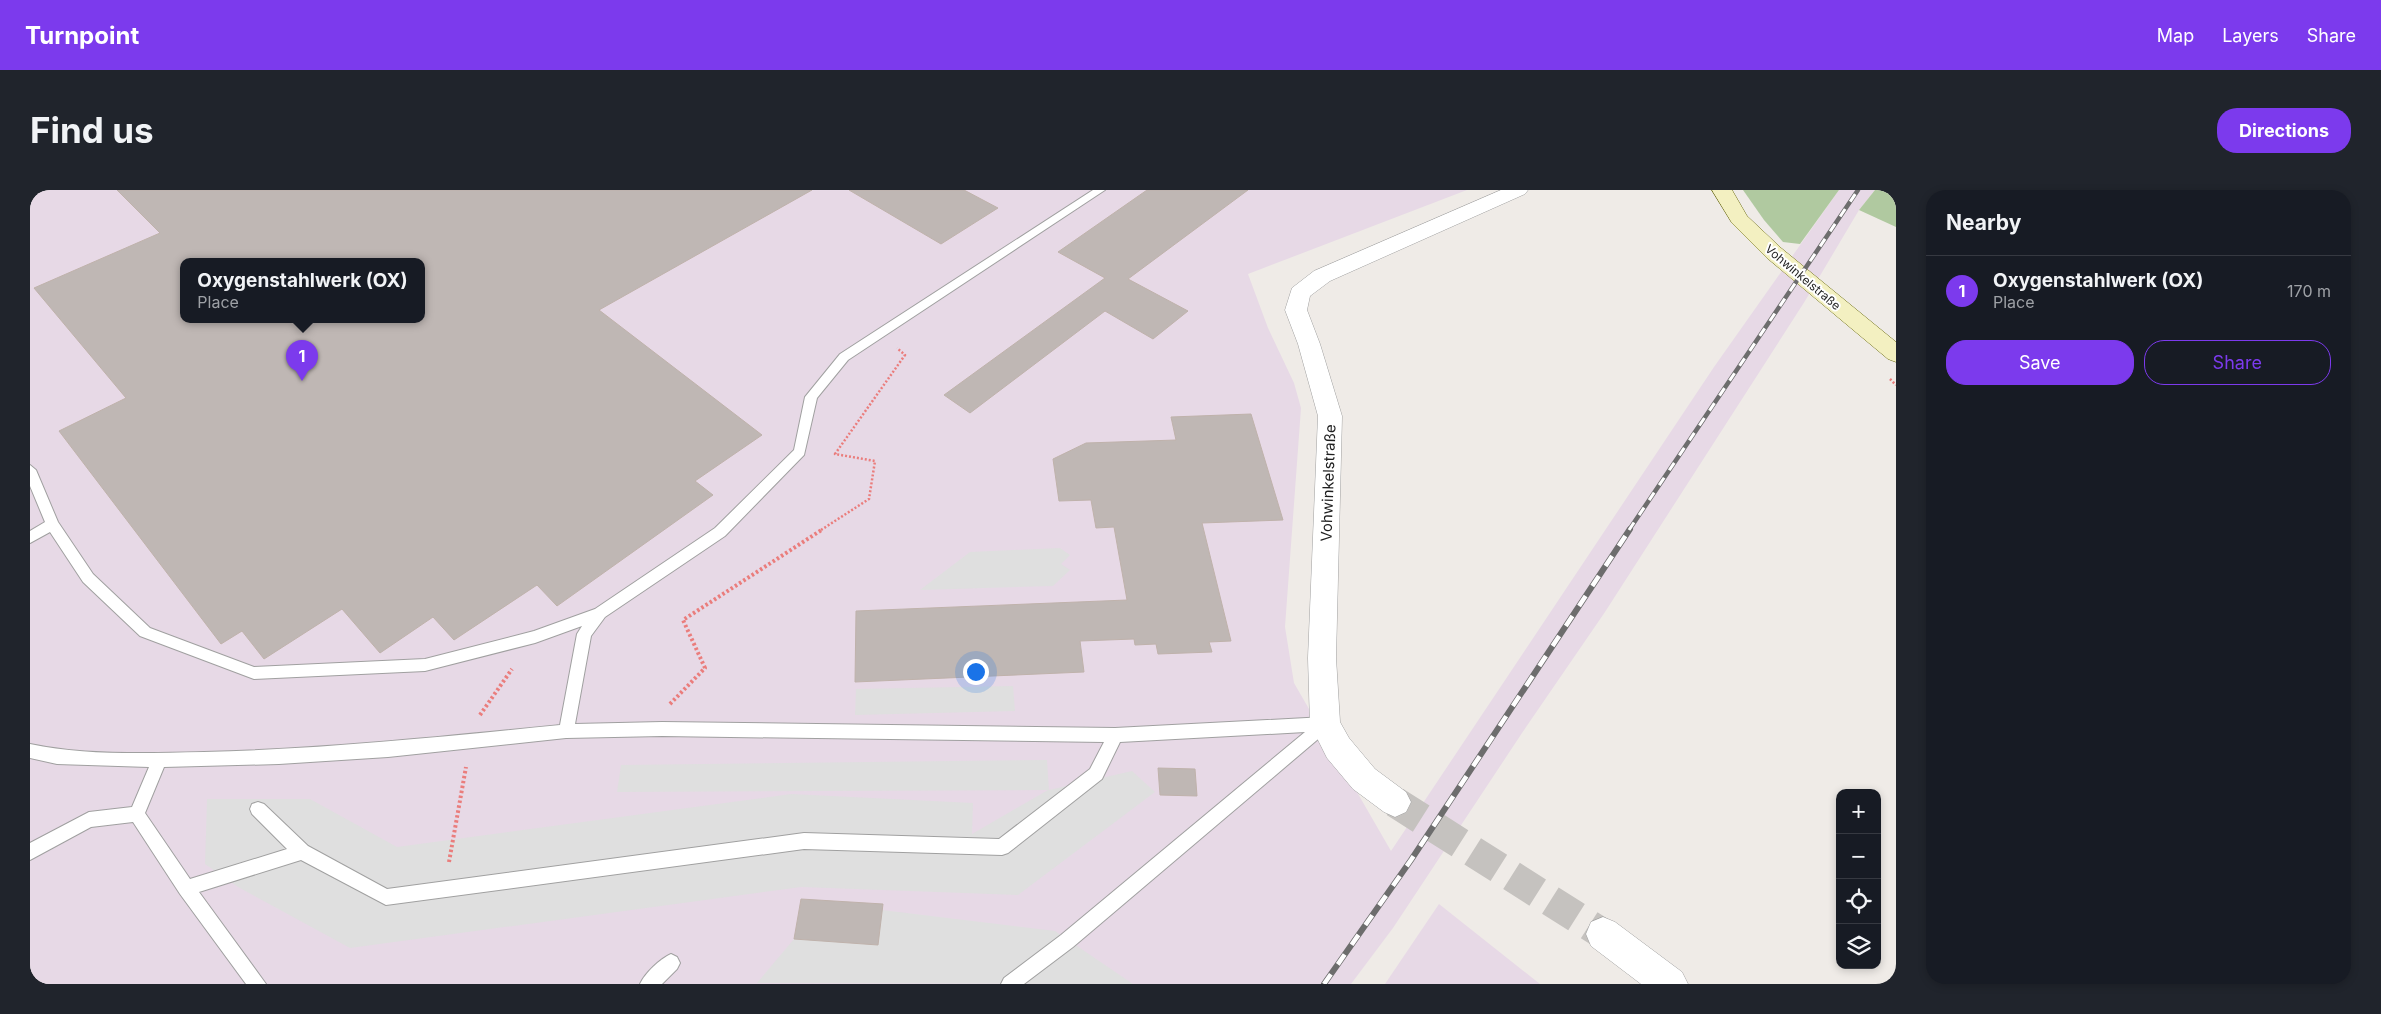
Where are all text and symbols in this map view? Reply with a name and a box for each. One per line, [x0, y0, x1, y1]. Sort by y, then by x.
text: Turnpoint [25, 21, 139, 50]
text: Map [2157, 25, 2194, 46]
text: Layers [2222, 25, 2279, 46]
text: Share [2307, 25, 2356, 46]
button: Directions [2217, 108, 2351, 153]
text: Find us [30, 109, 154, 151]
text: Nearby [1946, 210, 2021, 235]
street label: Vohwinkelstraße [1762, 241, 1844, 313]
popup [180, 258, 425, 323]
text: Oxygenstahlwerk (OX) [197, 269, 408, 292]
text: Oxygenstahlwerk (OX) [1993, 269, 2203, 292]
text: 1 [1959, 281, 1965, 301]
text: 170 m [2287, 281, 2331, 301]
text: Place [197, 292, 239, 312]
text: Place [1993, 292, 2035, 312]
pin: 1 [286, 340, 318, 381]
button: Save [1946, 340, 2134, 385]
button: Share [2144, 340, 2331, 385]
street label: Vohwinkelstraße [1316, 424, 1340, 542]
your location [963, 659, 989, 685]
map controls [1836, 789, 1881, 969]
button: + [1836, 789, 1881, 834]
button: − [1836, 834, 1881, 879]
button: locate [1836, 879, 1881, 924]
button: layers [1836, 924, 1881, 969]

